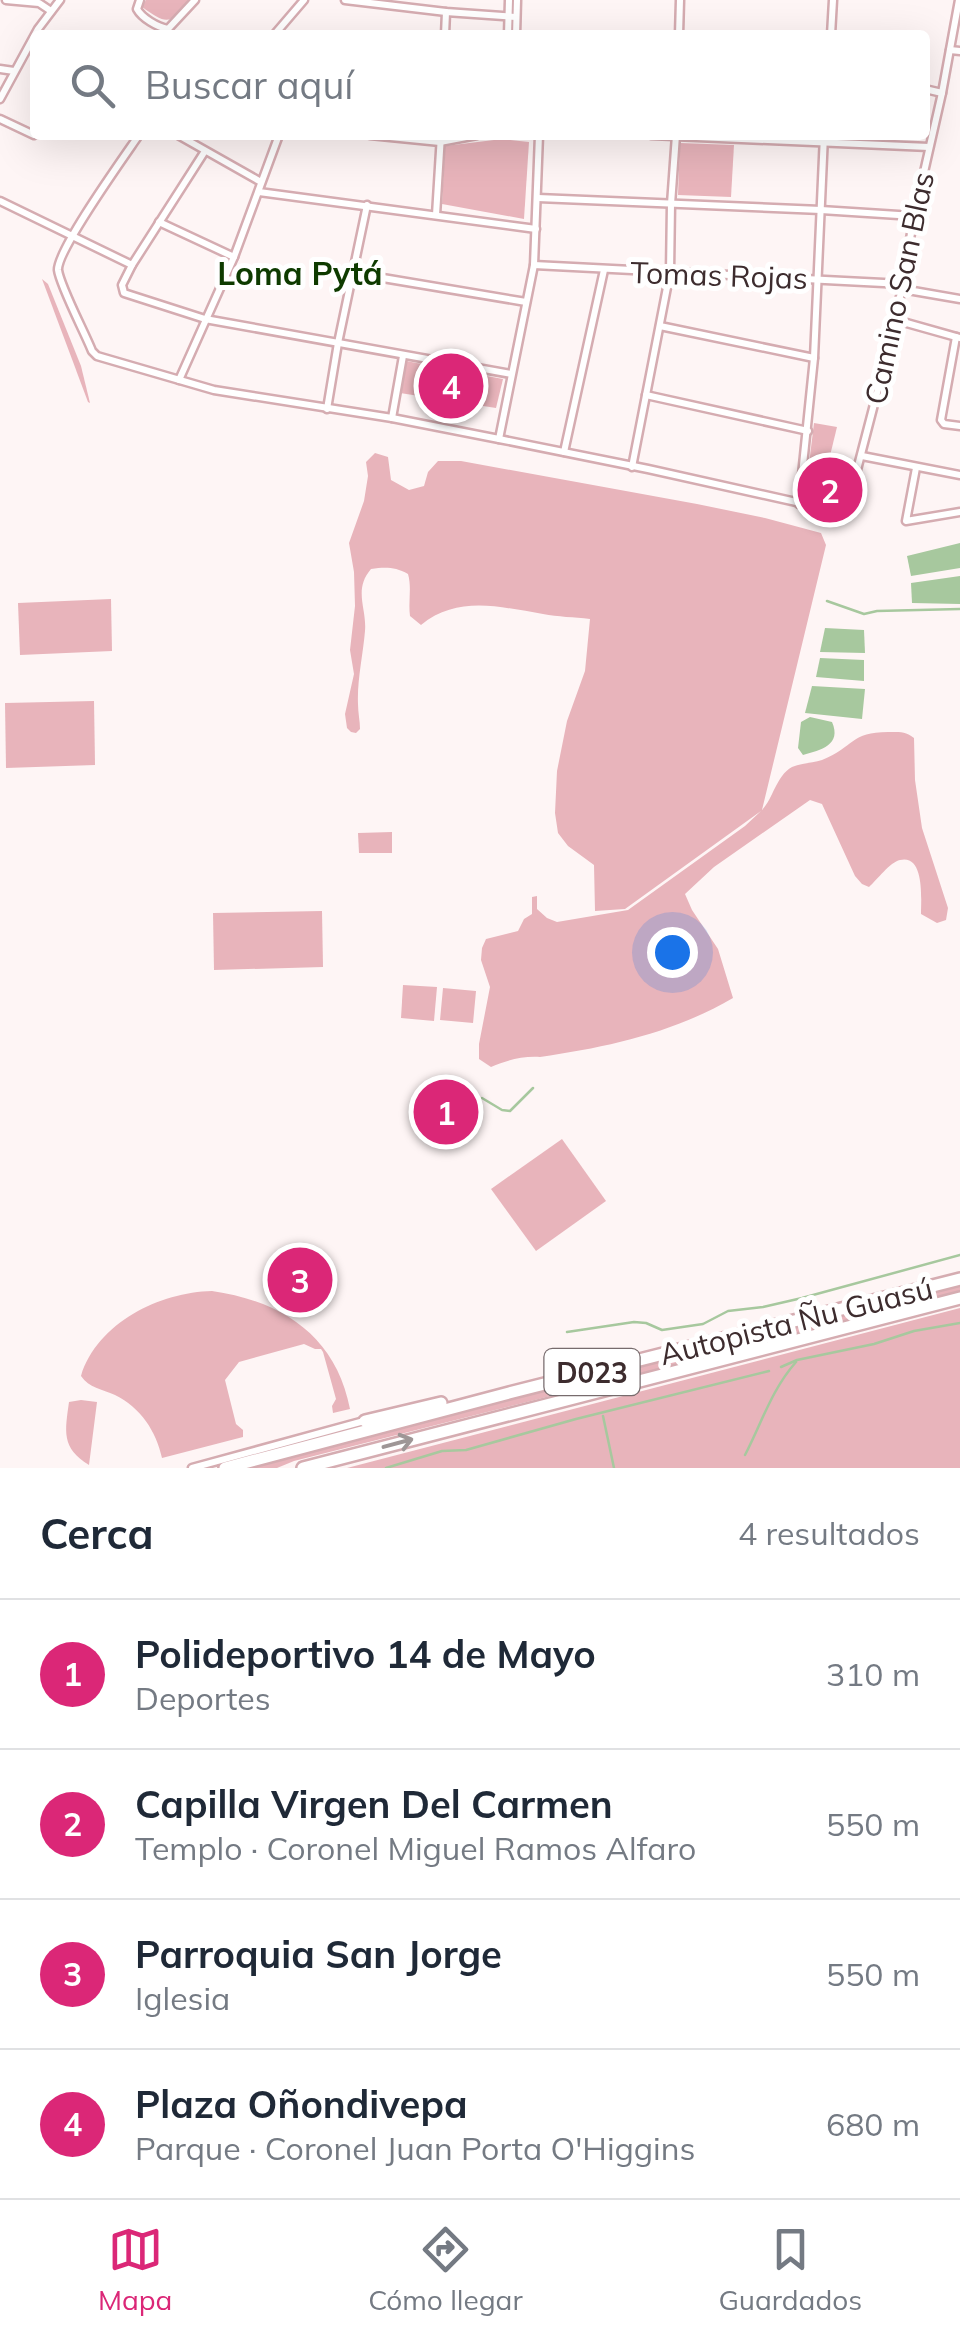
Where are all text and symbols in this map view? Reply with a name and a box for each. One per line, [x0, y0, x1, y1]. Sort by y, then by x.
search box [30, 30, 930, 140]
icon: search [65, 58, 120, 113]
text: Buscar aquí [145, 61, 353, 109]
street label: Camino San Blas [856, 168, 942, 408]
district label: Loma Pytá [217, 253, 383, 293]
street label: Tomas Rojas [630, 253, 808, 297]
pin: 4 [418, 348, 484, 424]
pin: 2 [798, 452, 862, 528]
your location [647, 927, 698, 978]
pin: 1 [414, 1074, 478, 1150]
pin: 3 [268, 1242, 332, 1318]
street label: Autopista Ñu Guasú [656, 1269, 936, 1373]
road number: D023 [544, 1349, 640, 1395]
one-way arrow [382, 1433, 413, 1452]
text: Cerca [40, 1507, 154, 1560]
text: 4 resultados [738, 1513, 920, 1553]
text: Polideportivo 14 de Mayo [135, 1630, 596, 1678]
text: 1 [63, 1654, 82, 1694]
text: 310 m [826, 1654, 920, 1694]
text: Deportes [135, 1678, 271, 1718]
text: Capilla Virgen Del Carmen [135, 1780, 613, 1828]
text: 2 [63, 1804, 82, 1844]
text: 550 m [826, 1804, 920, 1844]
text: Templo · Coronel Miguel Ramos Alfaro [135, 1828, 696, 1868]
text: Parroquia San Jorge [135, 1930, 502, 1978]
text: 3 [63, 1954, 82, 1994]
text: 550 m [826, 1954, 920, 1994]
text: Iglesia [135, 1978, 230, 2018]
text: Plaza Oñondivepa [135, 2080, 468, 2128]
text: 4 [63, 2104, 82, 2144]
text: 680 m [826, 2104, 920, 2144]
text: Parque · Coronel Juan Porta O'Higgins [135, 2128, 695, 2168]
tab: Mapa [98, 2222, 172, 2317]
tab: Cómo llegar [368, 2222, 523, 2317]
tab: Guardados [718, 2222, 862, 2317]

